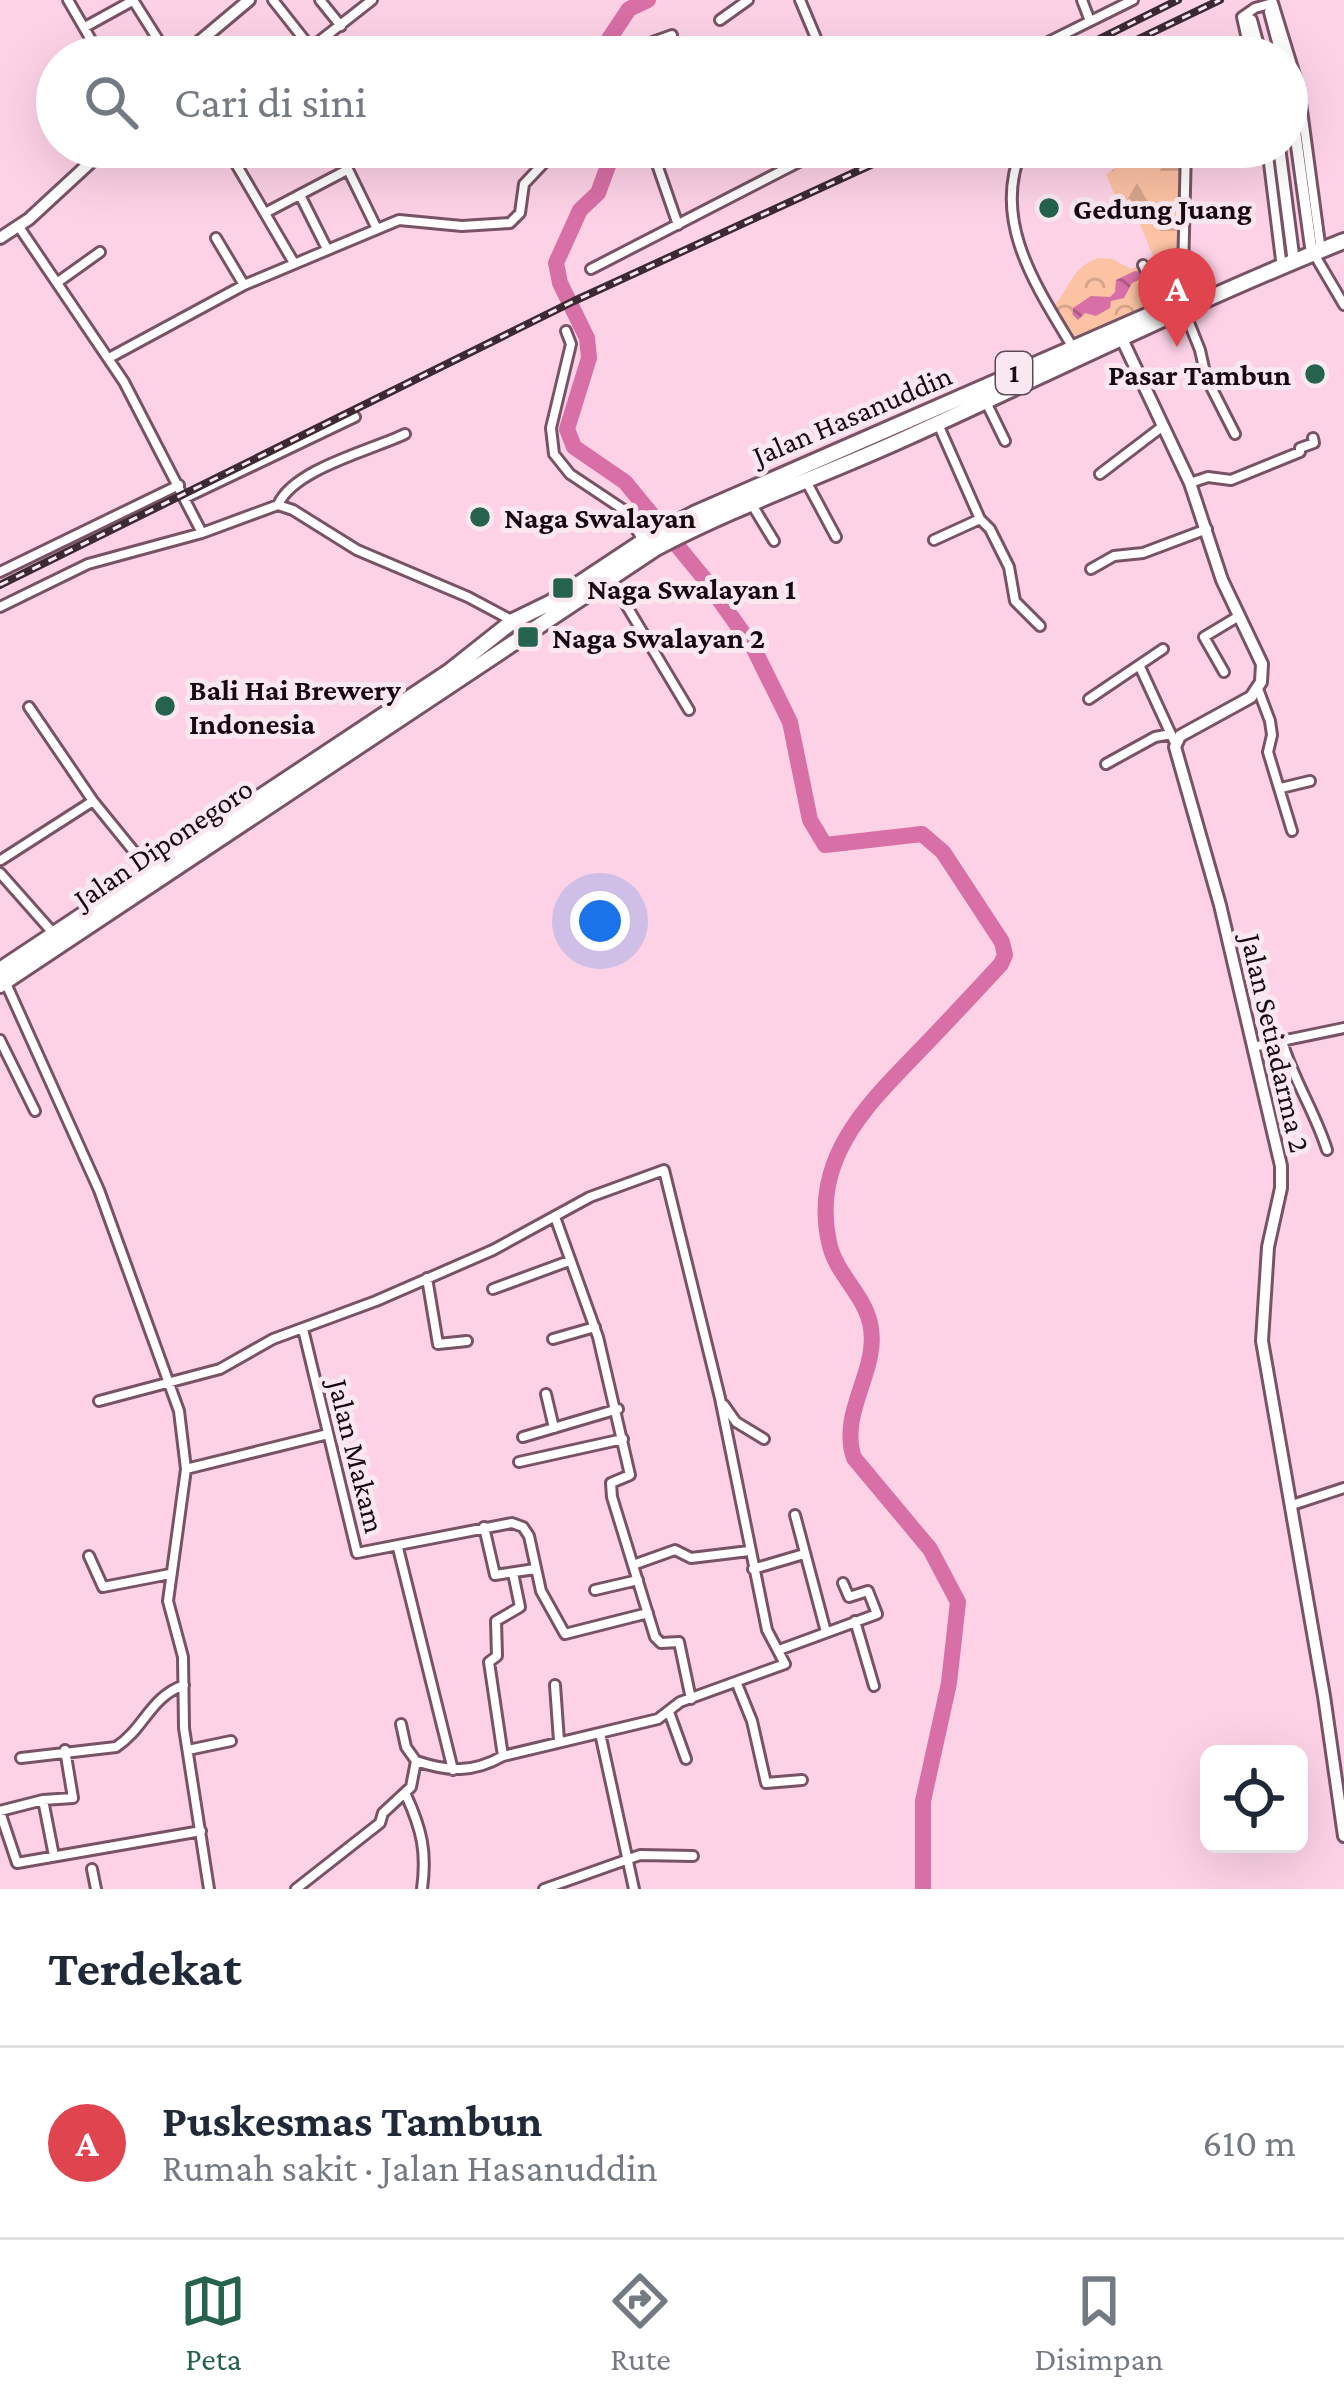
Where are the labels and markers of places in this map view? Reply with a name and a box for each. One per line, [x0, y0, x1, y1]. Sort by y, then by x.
place label: Gedung Juang [1073, 192, 1252, 225]
marker: Gedung Juang [1036, 195, 1062, 221]
pin: A [1138, 248, 1216, 347]
place label: Pasar Tambun [1108, 358, 1291, 391]
marker: Pasar Tambun [1302, 361, 1328, 387]
place label: Naga Swalayan [504, 501, 696, 534]
marker: Naga Swalayan [467, 504, 493, 530]
place label: Naga Swalayan 1 [587, 572, 796, 605]
marker: Naga Swalayan 1 [550, 575, 576, 601]
place label: Naga Swalayan 2 [552, 621, 765, 654]
marker: Naga Swalayan 2 [515, 624, 541, 650]
place label: Bali Hai Brewery Indonesia [189, 673, 401, 740]
marker: Bali Hai Brewery Indonesia [152, 693, 178, 719]

